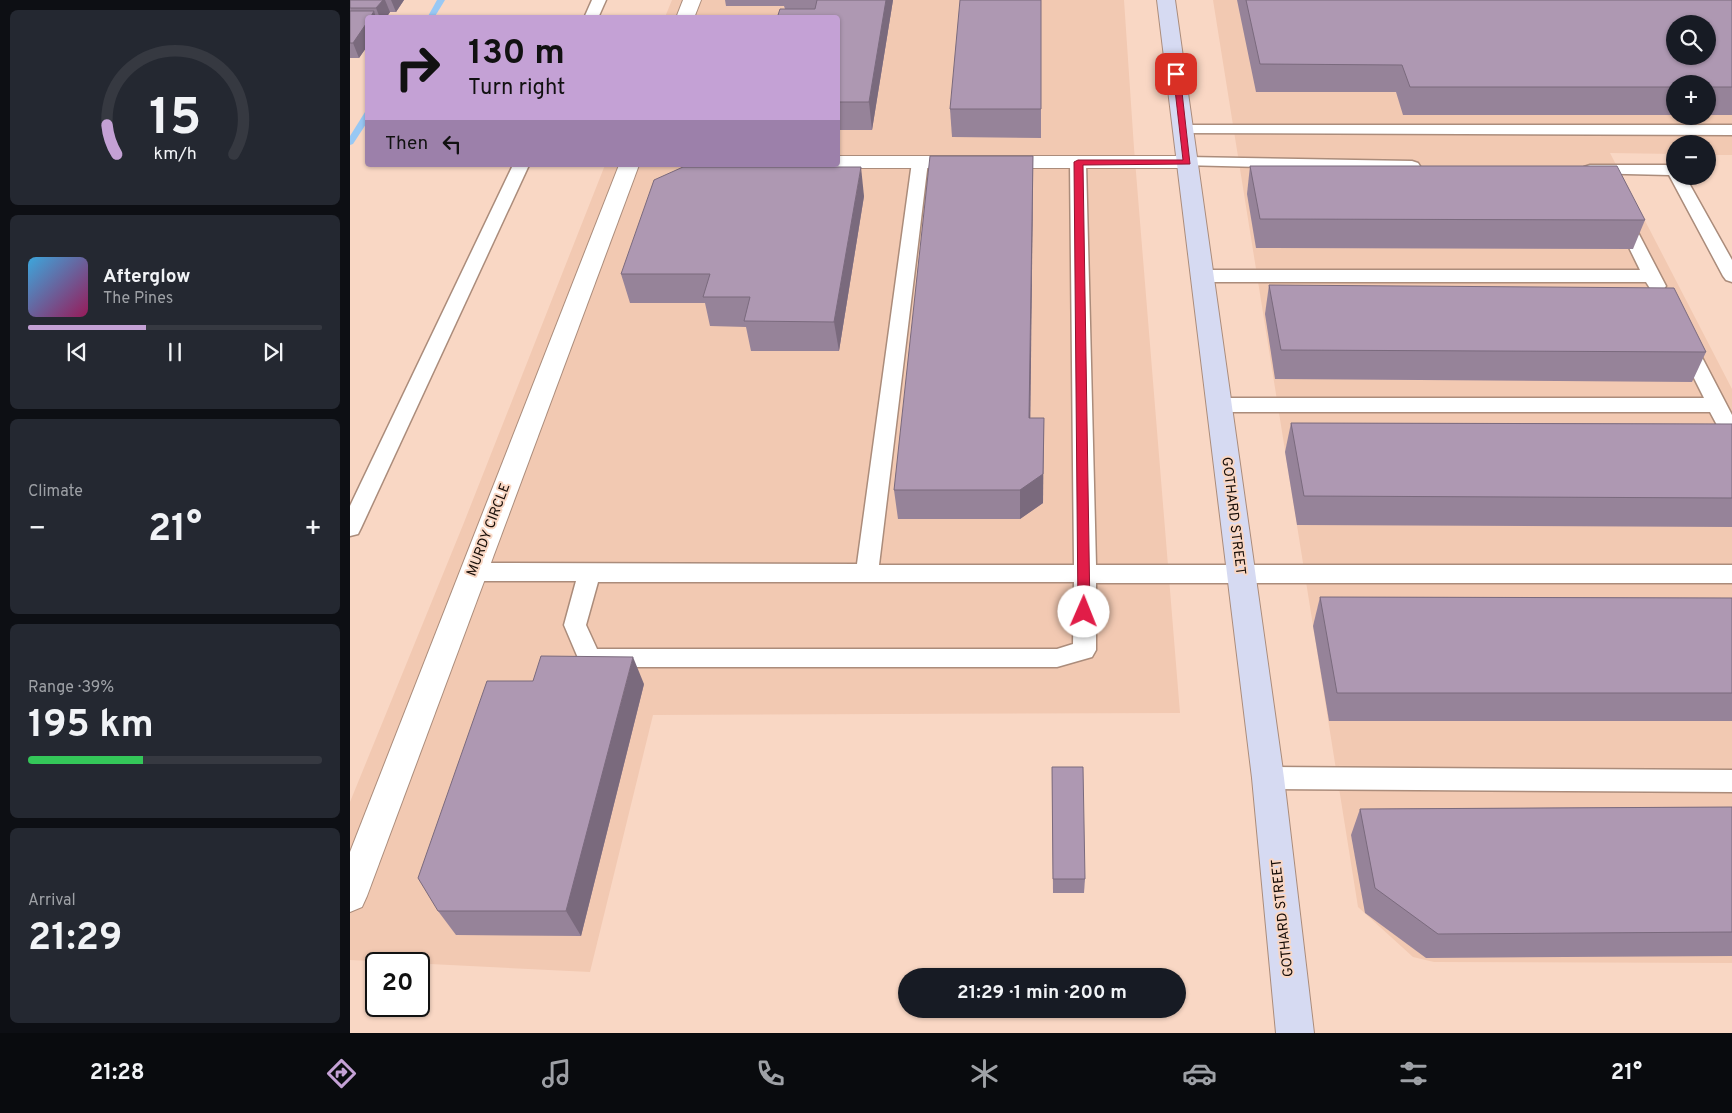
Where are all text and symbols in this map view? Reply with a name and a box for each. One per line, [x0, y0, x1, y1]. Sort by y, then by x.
map controls [1666, 15, 1716, 185]
button: search [1666, 15, 1716, 65]
text: 130 m [468, 32, 565, 76]
icon: right [385, 35, 450, 100]
pin [1155, 53, 1197, 95]
icon: arrive [1162, 60, 1190, 88]
text: Turn right [468, 75, 565, 102]
button: + [1666, 75, 1716, 125]
text: 15 [149, 87, 201, 153]
icon: left [438, 130, 466, 158]
text: Then [385, 132, 428, 156]
button: − [1666, 135, 1716, 185]
text: km/h [153, 143, 197, 166]
text: Afterglow [103, 265, 191, 289]
text: The Pines [103, 289, 173, 309]
icon: previous [63, 338, 91, 366]
icon: pause [161, 338, 189, 366]
icon: next [259, 338, 287, 366]
street label: GOTHARD STREET [1217, 456, 1249, 576]
street label: MURDY CIRCLE [464, 481, 514, 579]
text: Climate [28, 482, 83, 502]
text: 21° [148, 506, 202, 555]
text: − [28, 512, 46, 548]
text: + [304, 512, 322, 548]
position arrow [1057, 585, 1109, 637]
text: Range · 39% [28, 678, 114, 698]
text: 195 km [28, 702, 154, 751]
street label: GOTHARD STREET [1268, 858, 1298, 978]
text: Arrival [28, 891, 76, 911]
text: 21:29 [28, 915, 122, 964]
speed limit sign: 20 [365, 952, 430, 1017]
text: 21:29 · 1 min · 200 m [957, 981, 1127, 1005]
icon: directions [324, 1056, 359, 1091]
icon: music [539, 1056, 574, 1091]
icon: phone [753, 1056, 788, 1091]
icon: climate [967, 1056, 1002, 1091]
icon: car [1182, 1056, 1217, 1091]
icon: filters [1396, 1056, 1431, 1091]
text: 21:28 [90, 1060, 145, 1087]
text: 21° [1611, 1060, 1642, 1087]

